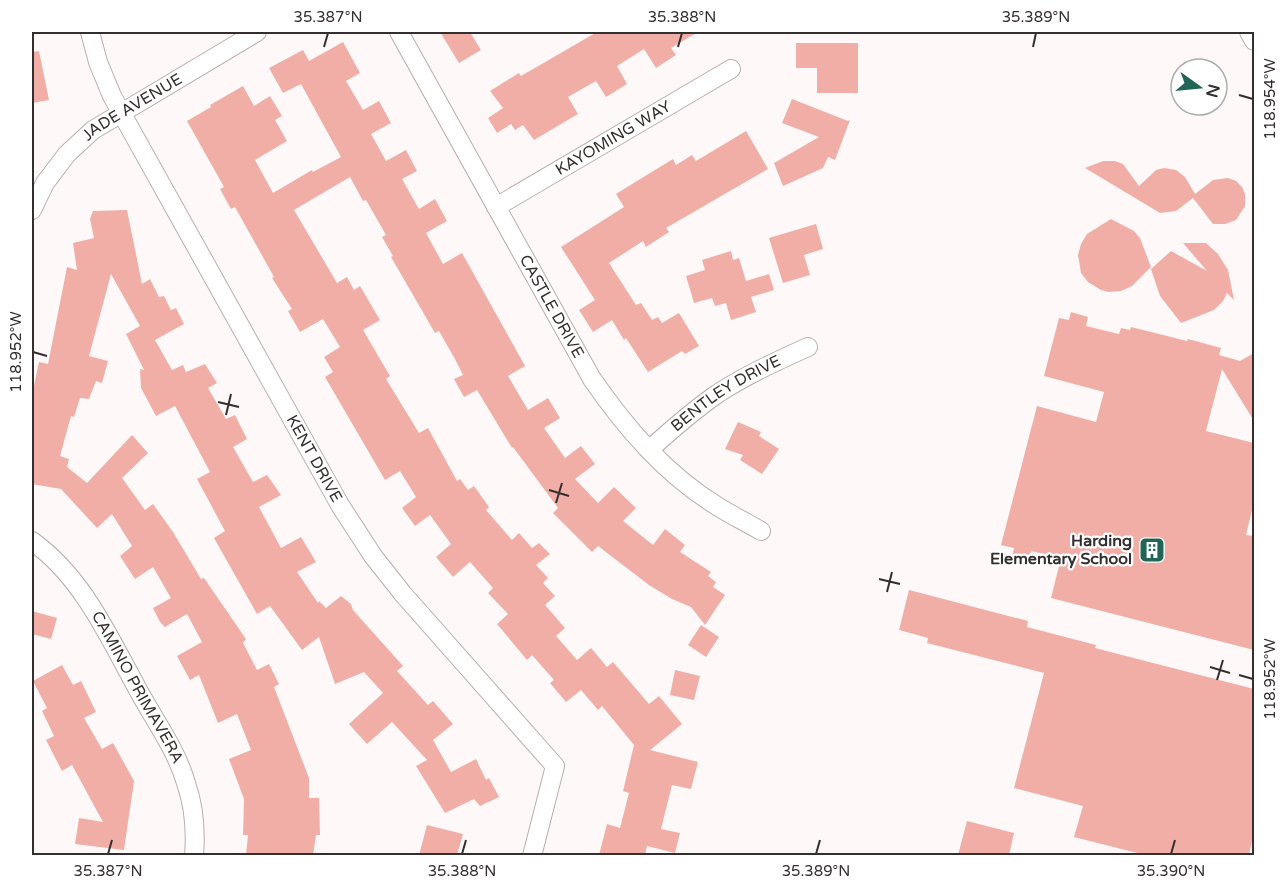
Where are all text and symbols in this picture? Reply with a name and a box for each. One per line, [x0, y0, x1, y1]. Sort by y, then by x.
text: 35.387°N [294, 8, 362, 26]
text: 35.388°N [648, 8, 716, 26]
text: 35.389°N [1002, 8, 1070, 26]
north arrow [1169, 57, 1229, 117]
text: 118.954°W [1261, 58, 1279, 140]
street label: JADE AVENUE [78, 69, 186, 145]
text: N [1201, 82, 1224, 99]
street label: KAYOMING WAY [552, 96, 675, 180]
street label: CASTLE DRIVE [515, 251, 588, 362]
text: 118.952°W [7, 311, 25, 393]
street label: BENTLEY DRIVE [667, 351, 784, 436]
street label: KENT DRIVE [282, 411, 347, 506]
place label: Harding Elementary School [990, 531, 1132, 569]
building icon: Harding Elementary School [1137, 535, 1167, 565]
street label: CAMINO PRIMAVERA [87, 608, 188, 767]
text: 118.952°W [1261, 638, 1279, 720]
text: 35.387°N [74, 862, 142, 880]
text: 35.388°N [428, 862, 496, 880]
text: 35.389°N [782, 862, 850, 880]
text: 35.390°N [1137, 862, 1205, 880]

